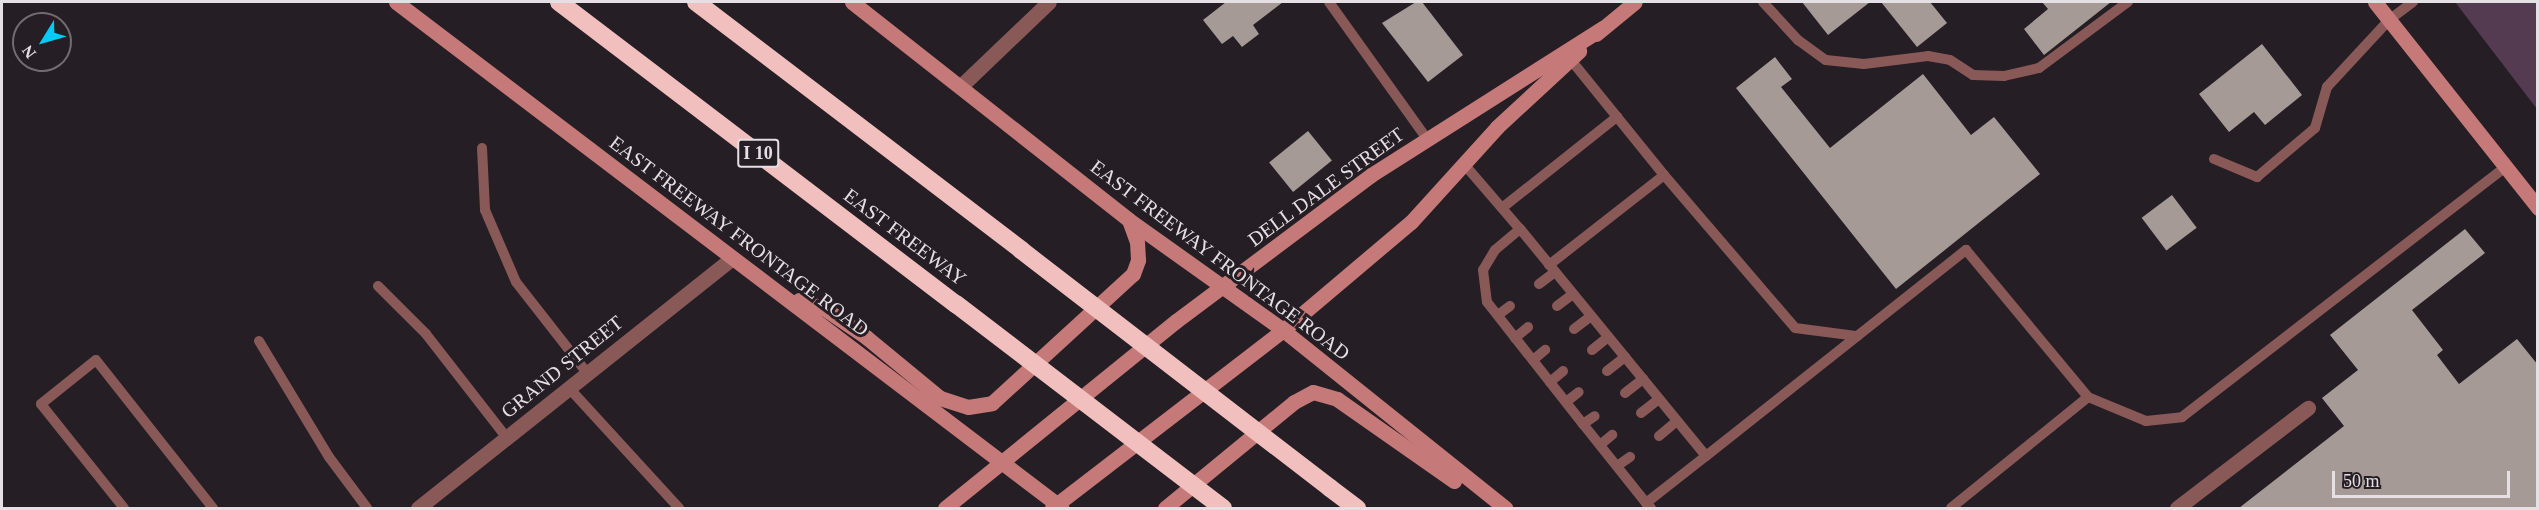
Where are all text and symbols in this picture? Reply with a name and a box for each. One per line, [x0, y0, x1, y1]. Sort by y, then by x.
north arrow [12, 12, 72, 72]
text: N [19, 42, 39, 62]
street label: DELL DALE STREET [1243, 122, 1409, 252]
street label: EAST FREEWAY FRONTAGE ROAD [604, 130, 874, 342]
road number: I 10 [737, 138, 779, 168]
street label: EAST FREEWAY FRONTAGE ROAD [1085, 154, 1355, 366]
street label: EAST FREEWAY [839, 183, 971, 291]
street label: GRAND STREET [496, 311, 628, 423]
scale bar [2335, 459, 2514, 497]
text: 50 m [2343, 471, 2380, 491]

